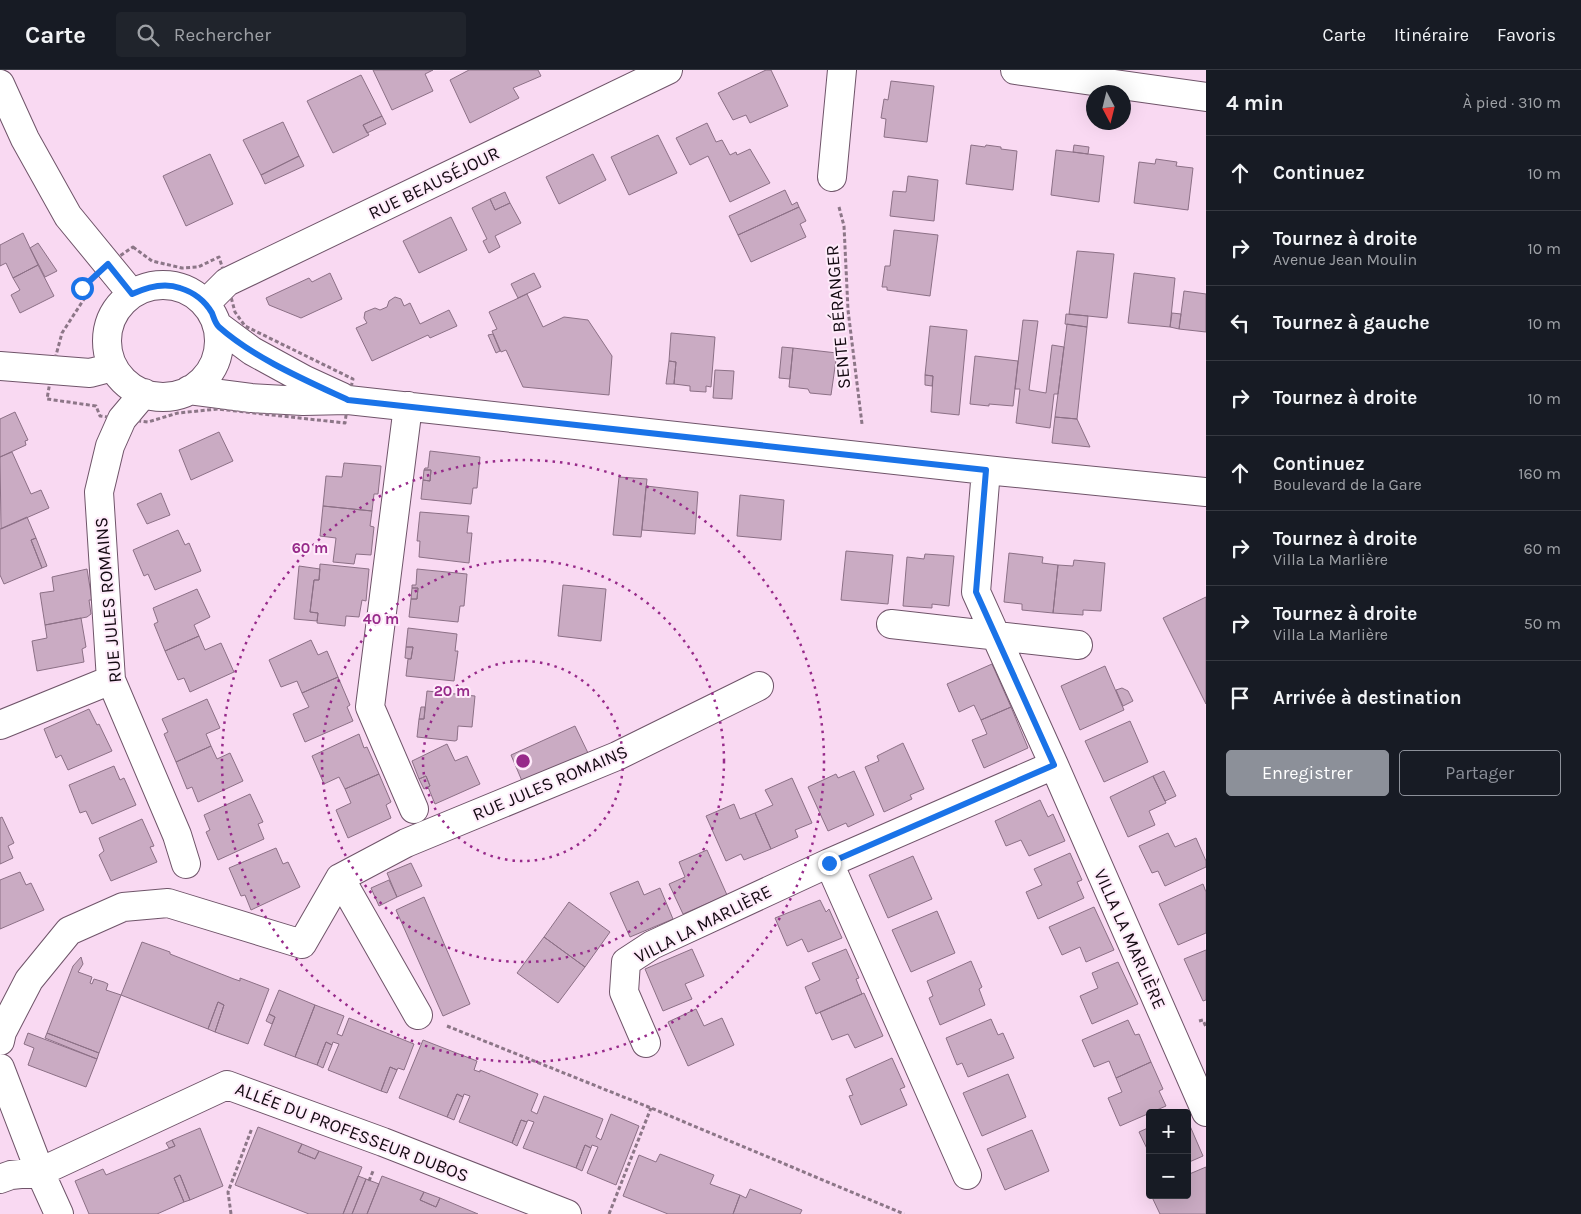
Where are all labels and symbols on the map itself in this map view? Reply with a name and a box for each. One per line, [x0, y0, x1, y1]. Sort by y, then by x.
north arrow [1086, 85, 1131, 130]
street label: RUE BEAUSÉJOUR [364, 141, 503, 224]
street label: SENTE BÉRANGER [820, 244, 855, 390]
route start [71, 277, 94, 300]
street label: RUE JULES ROMAINS [90, 516, 126, 684]
text: 60 m [292, 539, 328, 557]
text: 40 m [363, 610, 399, 628]
text: 20 m [434, 682, 470, 700]
street label: RUE JULES ROMAINS [469, 740, 631, 826]
centre of rings [514, 752, 532, 770]
route end [818, 852, 841, 875]
street label: VILLA LA MARLIÈRE [1089, 865, 1172, 1012]
street label: VILLA LA MARLIÈRE [630, 879, 775, 968]
street label: ALLÉE DU PROFESSEUR DUBOS [232, 1076, 472, 1187]

